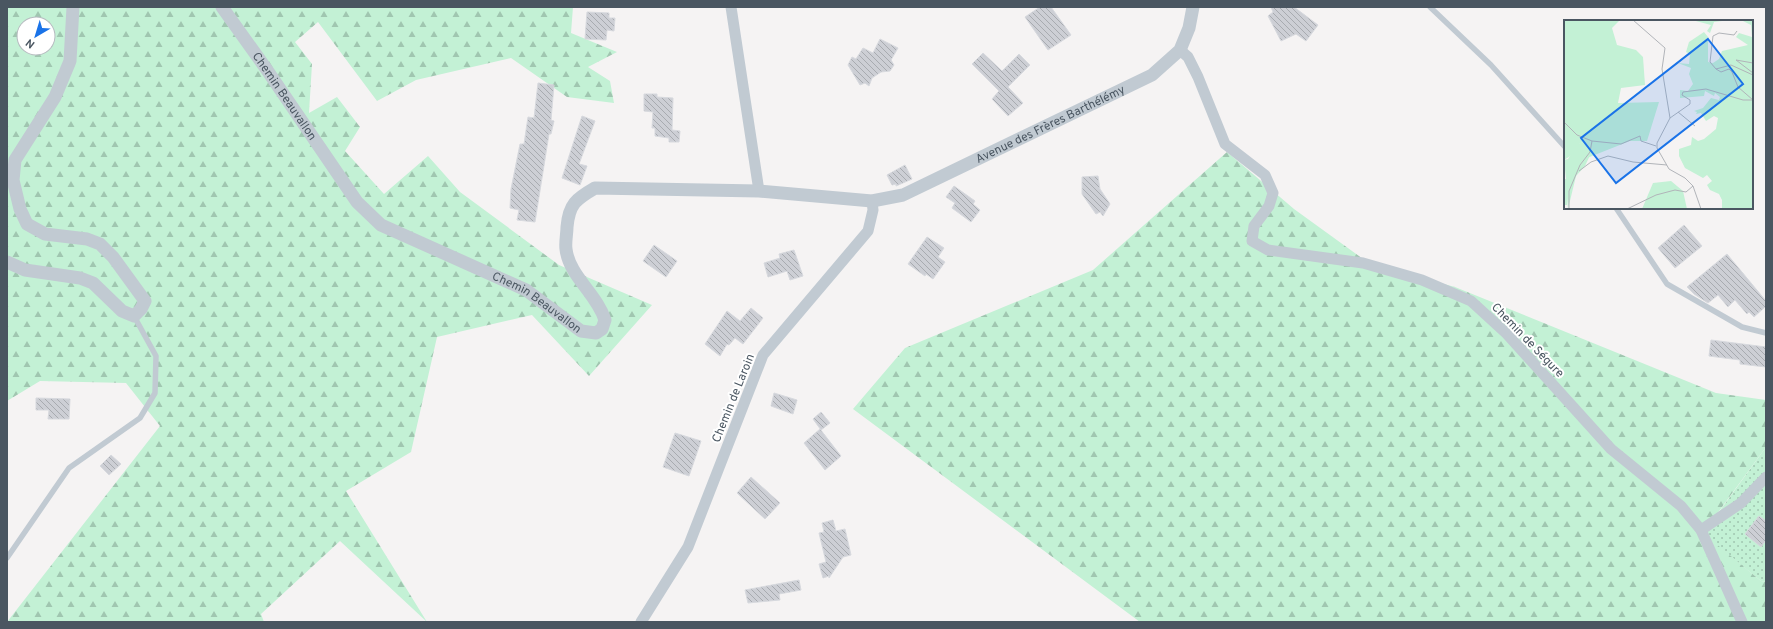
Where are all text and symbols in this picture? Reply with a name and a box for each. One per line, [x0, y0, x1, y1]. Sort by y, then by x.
north arrow [16, 16, 56, 56]
inset map [1564, 20, 1753, 209]
text: N [23, 35, 38, 51]
street label: Chemin Beauvallon [248, 49, 320, 144]
street label: Avenue des Frères Barthélémy [973, 82, 1128, 168]
street label: Chemin Beauvallon [489, 269, 584, 338]
street label: Chemin de Ségure [1488, 300, 1567, 381]
street label: Chemin de Laroin [709, 352, 759, 445]

